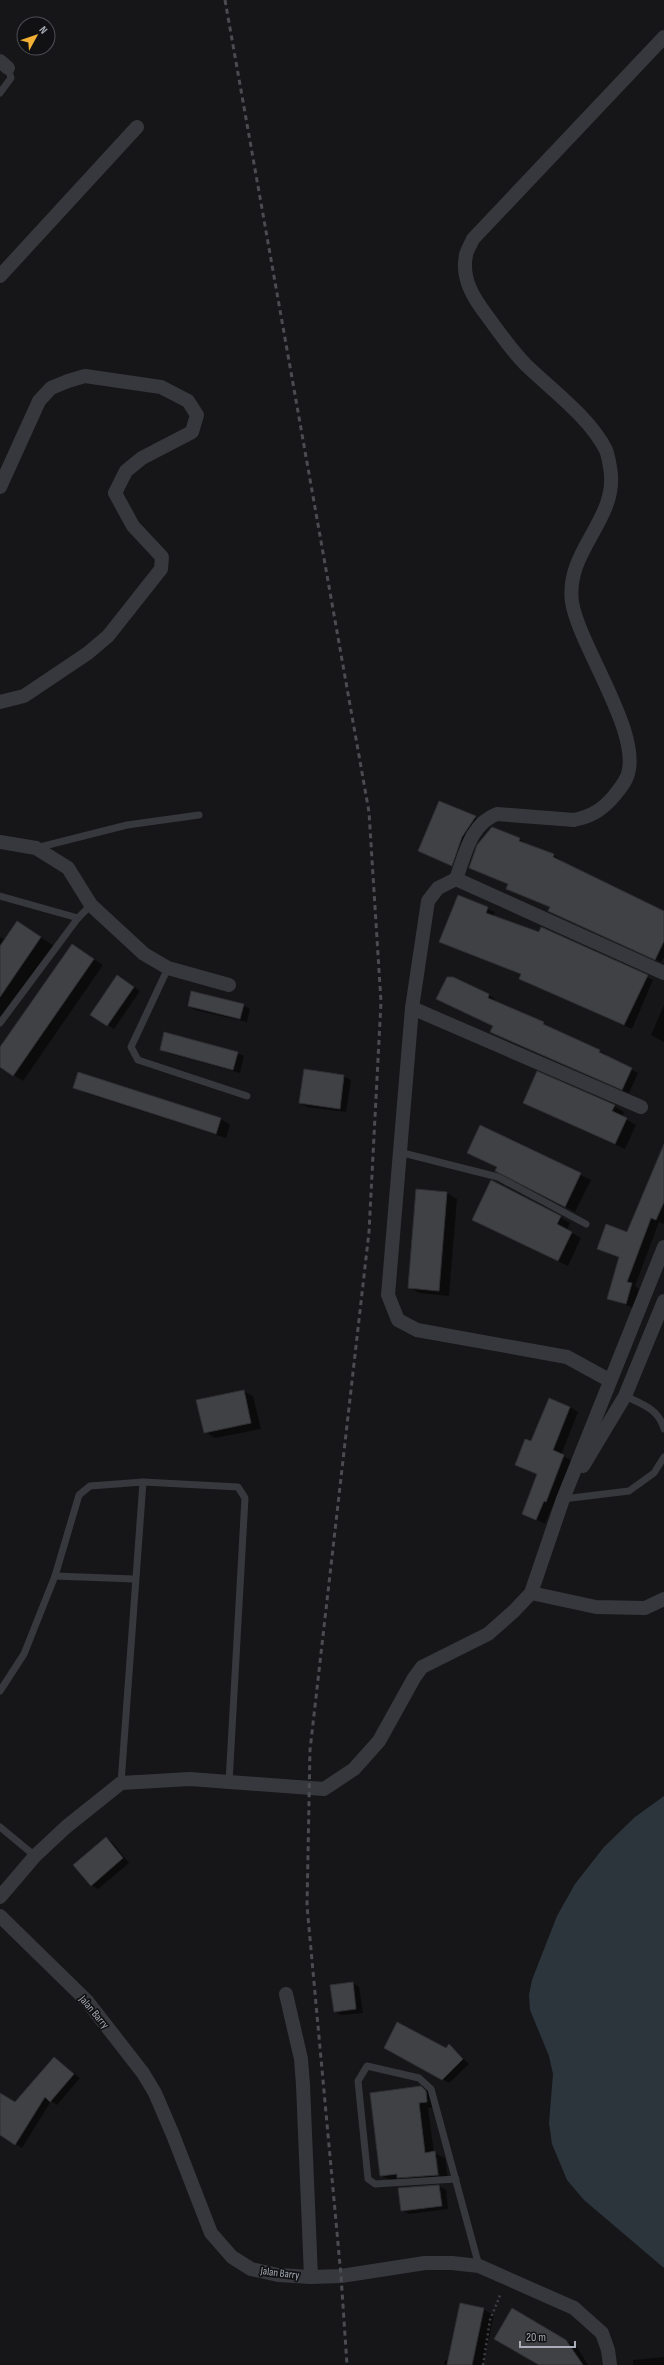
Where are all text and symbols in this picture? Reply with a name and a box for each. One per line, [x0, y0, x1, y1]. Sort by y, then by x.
north arrow [16, 16, 56, 56]
text: N [36, 23, 50, 36]
street label: Jalan Barry [76, 1992, 112, 2032]
street label: Jalan Barry [259, 2264, 301, 2282]
scale bar [520, 2323, 575, 2349]
text: 20 m [526, 2330, 546, 2345]

